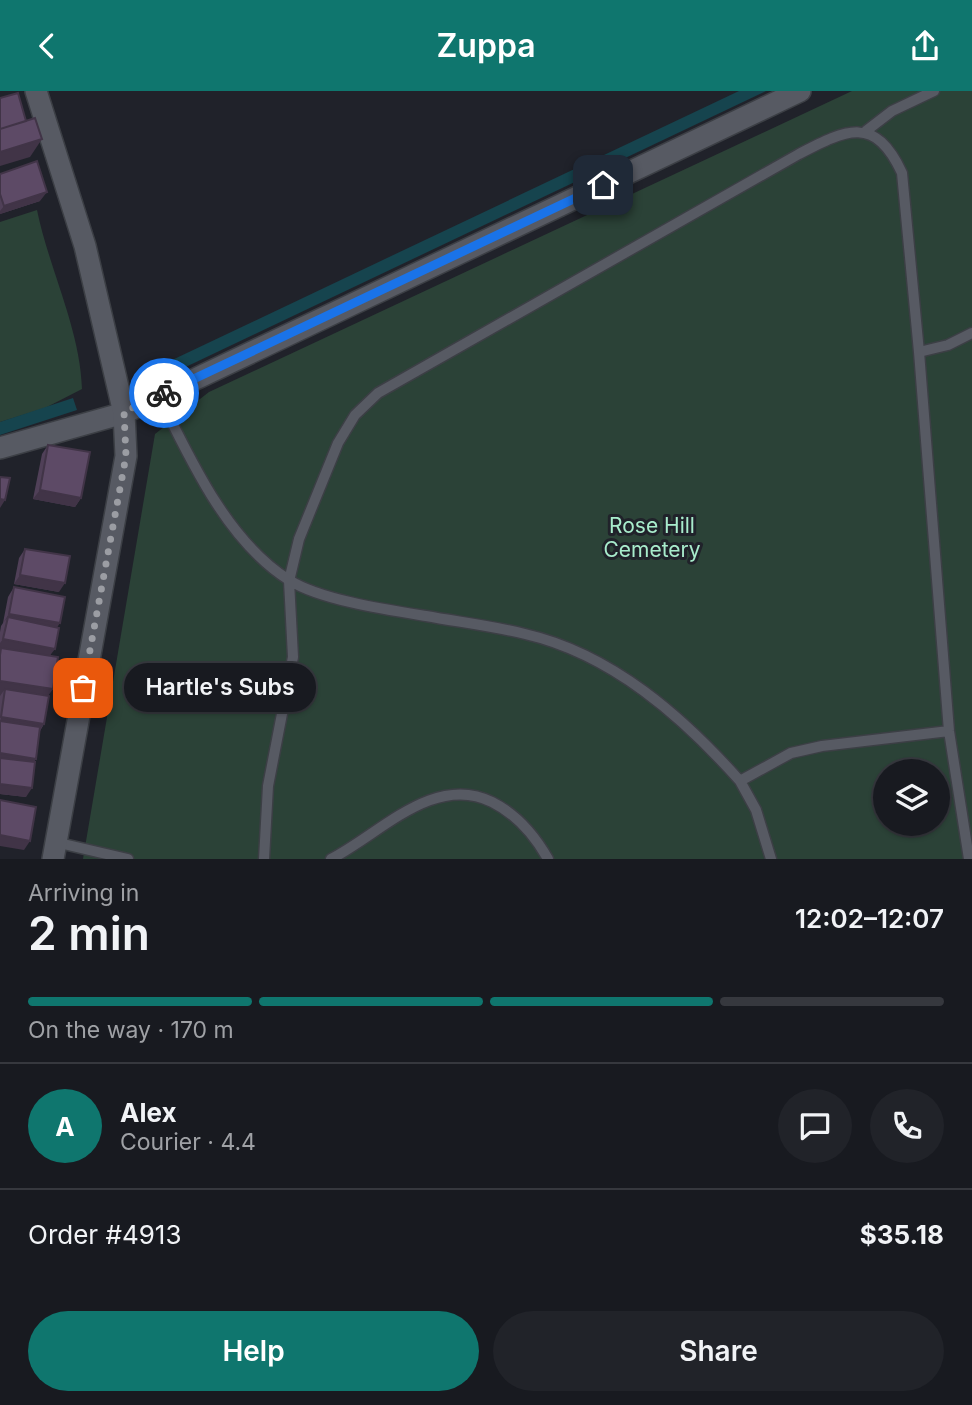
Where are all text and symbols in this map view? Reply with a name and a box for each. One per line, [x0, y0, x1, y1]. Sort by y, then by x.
text: Zuppa [436, 26, 536, 65]
icon: back [28, 27, 66, 65]
icon: share [906, 27, 944, 65]
pin [573, 155, 633, 215]
icon: home [584, 166, 622, 204]
courier [129, 358, 199, 428]
icon: bike [145, 374, 183, 412]
park label: Rose Hill Cemetery [603, 513, 701, 562]
pin [53, 658, 113, 718]
callout: Hartle's Subs [125, 663, 318, 713]
icon: bag [64, 669, 102, 707]
text: Hartle's Subs [145, 673, 295, 701]
map controls [873, 759, 950, 836]
button: layers [873, 759, 950, 836]
text: Arriving in [28, 879, 139, 907]
text: 12:02–12:07 [795, 903, 944, 934]
text: 2 min [28, 905, 150, 961]
text: On the way · 170 m [28, 1016, 234, 1044]
button: chat [778, 1089, 852, 1163]
button: phone [870, 1089, 944, 1163]
text: Alex [120, 1097, 177, 1128]
text: A [55, 1111, 75, 1142]
text: Courier · 4.4 [120, 1128, 256, 1156]
text: Order #4913 [28, 1219, 181, 1250]
text: $35.18 [860, 1219, 944, 1250]
button: Help [28, 1311, 479, 1391]
button: Share [493, 1311, 944, 1391]

